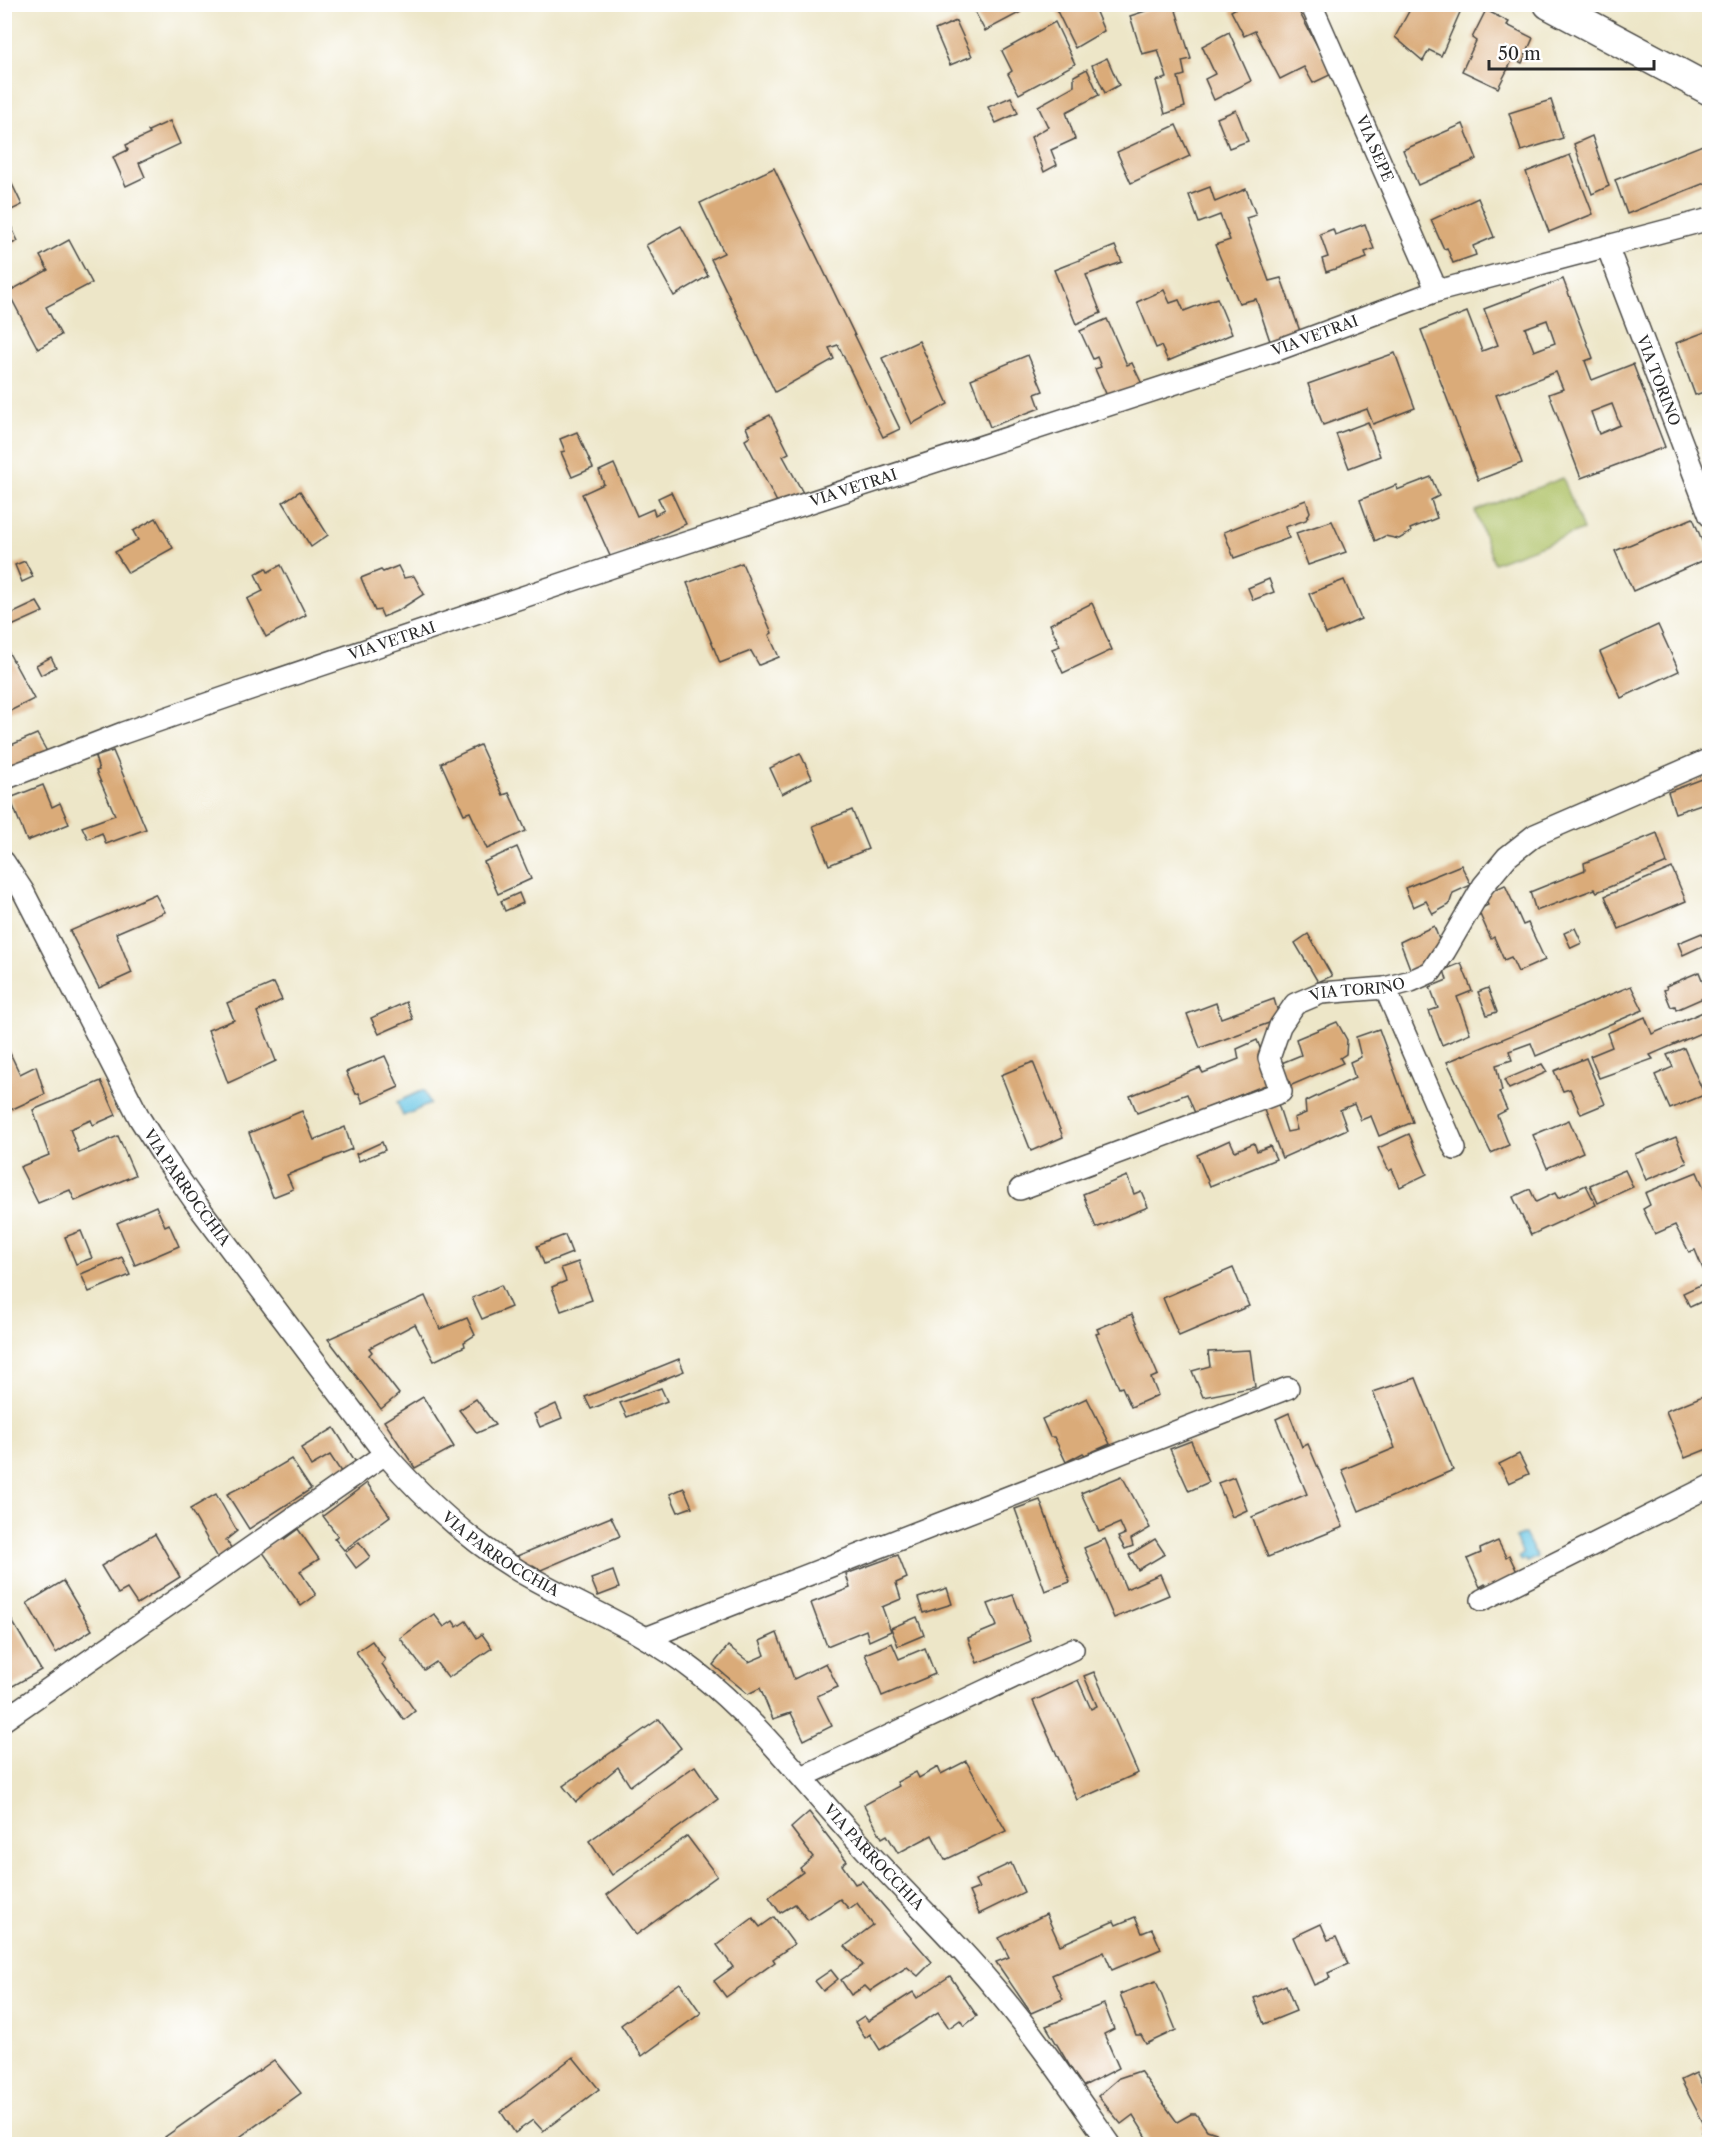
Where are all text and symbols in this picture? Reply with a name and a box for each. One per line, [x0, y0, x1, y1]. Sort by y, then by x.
scale bar [1489, 33, 1654, 71]
text: 50 m [1498, 43, 1541, 65]
street label: VIA SEPE [1352, 111, 1398, 185]
street label: VIA VETRAI [1268, 311, 1361, 360]
street label: VIA TORINO [1633, 331, 1685, 428]
street label: VIA VETRAI [806, 465, 899, 511]
street label: VIA VETRAI [345, 617, 438, 664]
street label: VIA TORINO [1306, 973, 1407, 1006]
street label: VIA PARROCCHIA [139, 1125, 235, 1250]
street label: VIA PARROCCHIA [437, 1507, 563, 1601]
street label: VIA PARROCCHIA [819, 1799, 929, 1915]

